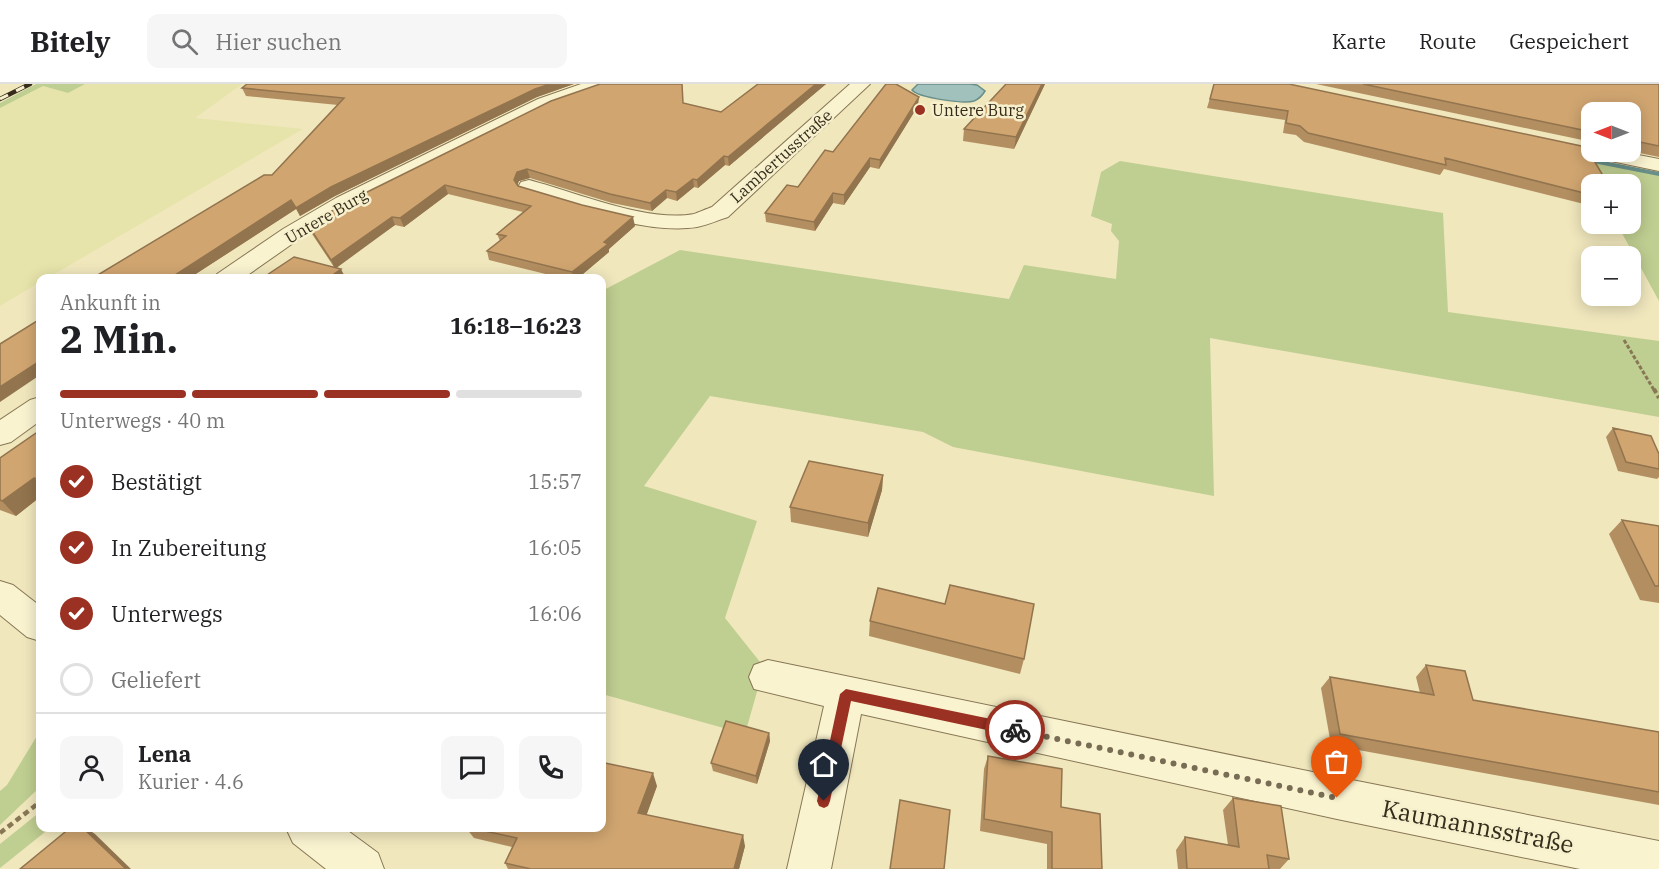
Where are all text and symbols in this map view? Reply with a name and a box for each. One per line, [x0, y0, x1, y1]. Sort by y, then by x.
search box [147, 14, 567, 68]
text: Bitely [30, 23, 111, 60]
icon: search [168, 25, 201, 58]
text: Hier suchen [216, 27, 342, 56]
text: Karte [1332, 27, 1386, 55]
text: Route [1419, 27, 1476, 55]
text: Gespeichert [1509, 27, 1629, 55]
place label: Untere Burg [932, 100, 1024, 120]
north arrow [1581, 102, 1641, 162]
map controls [1581, 102, 1641, 306]
marker: Untere Burg [913, 103, 927, 117]
street label: Lambertusstraße [726, 105, 836, 207]
button: + [1581, 174, 1641, 234]
street label: Untere Burg [281, 184, 371, 248]
button: − [1581, 246, 1641, 306]
text: Ankunft in [60, 289, 161, 316]
text: 16:18–16:23 [450, 311, 582, 340]
text: 2 Min. [60, 313, 178, 364]
text: Unterwegs · 40 m [60, 407, 225, 434]
icon: check [60, 465, 93, 498]
text: Bestätigt [111, 467, 202, 496]
text: 15:57 [528, 468, 582, 495]
icon: check [60, 531, 93, 564]
text: In Zubereitung [111, 533, 266, 562]
text: 16:05 [528, 534, 582, 561]
icon: check [60, 597, 93, 630]
text: Unterwegs [111, 599, 223, 628]
text: 16:06 [528, 600, 582, 627]
text: Geliefert [111, 665, 201, 694]
courier [985, 700, 1045, 760]
icon: bike [999, 714, 1032, 747]
button: person [60, 736, 123, 799]
button: chat [441, 736, 504, 799]
button: phone [519, 736, 582, 799]
pin [1311, 736, 1362, 798]
text: Lena [138, 739, 191, 768]
pin [798, 739, 849, 801]
icon: bag [1320, 745, 1353, 778]
icon: home [807, 748, 840, 781]
text: Kurier · 4.6 [138, 768, 244, 795]
street label: Kaumannsstraße [1379, 792, 1577, 860]

